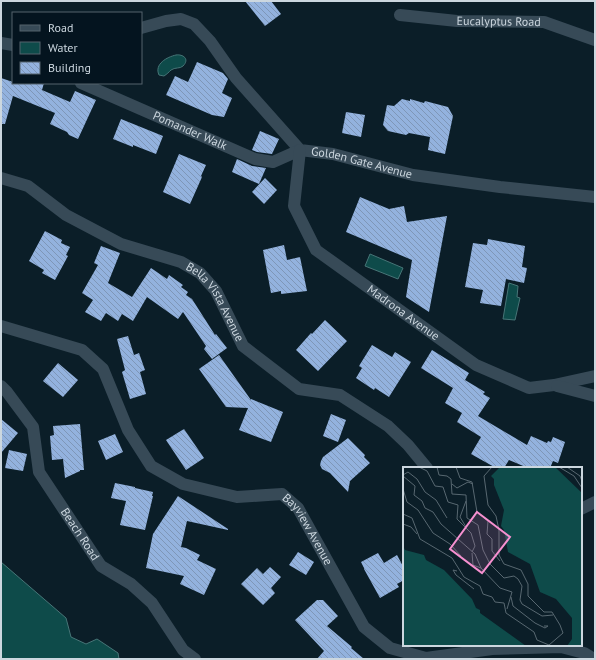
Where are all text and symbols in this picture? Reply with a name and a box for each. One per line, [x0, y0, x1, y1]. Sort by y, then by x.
legend [12, 12, 142, 84]
street label: Eucalyptus Road [457, 13, 541, 29]
text: Road [48, 20, 73, 35]
text: Water [48, 40, 78, 55]
text: Building [48, 60, 91, 75]
street label: Pomander Walk [151, 107, 230, 153]
street label: Golden Gate Avenue [310, 143, 414, 181]
street label: Bella Vista Avenue [184, 259, 248, 344]
street label: Madrona Avenue [365, 281, 443, 343]
inset map [403, 467, 582, 646]
street label: Bayview Avenue [280, 490, 336, 568]
street label: Beach Road [58, 505, 103, 563]

